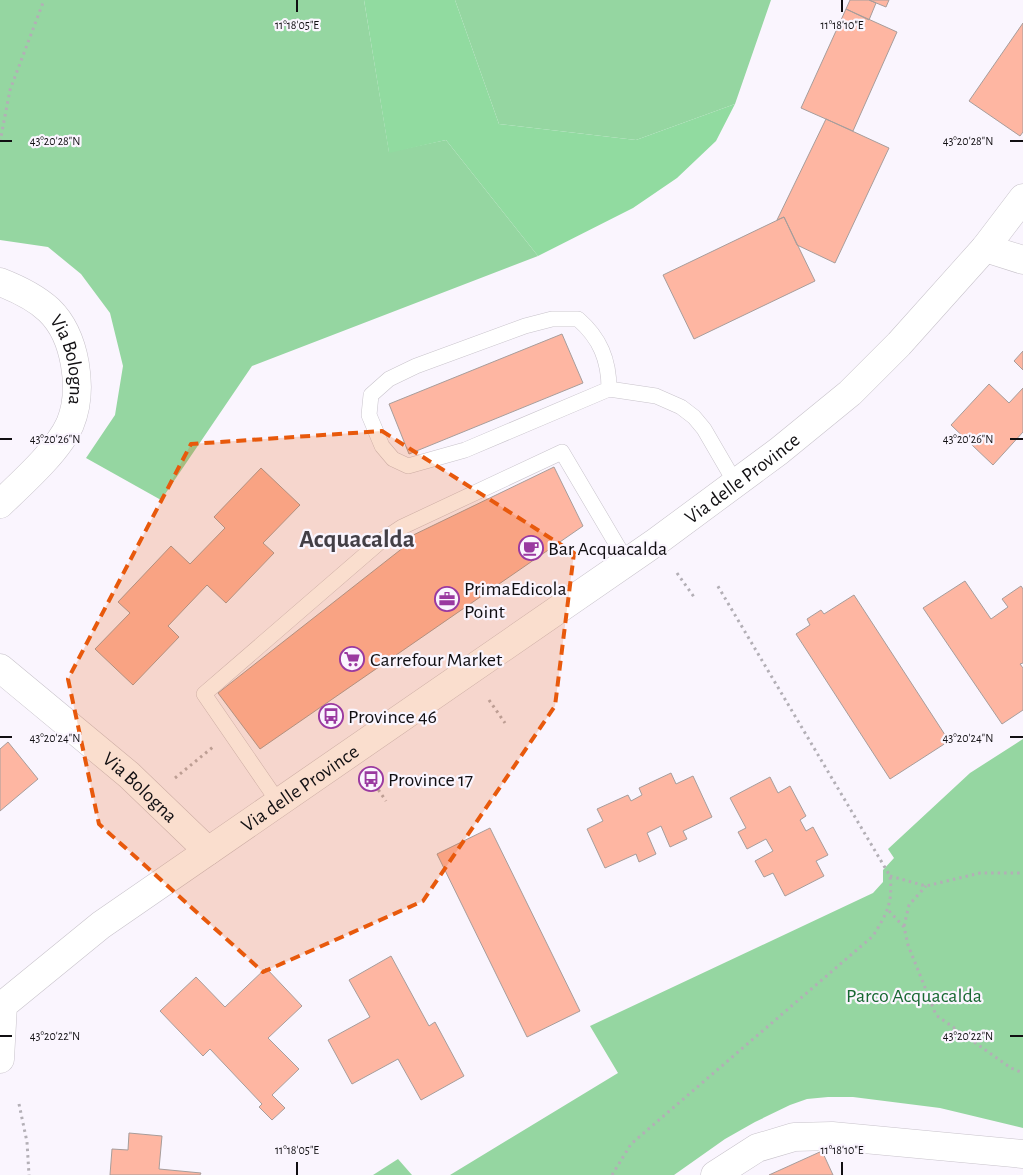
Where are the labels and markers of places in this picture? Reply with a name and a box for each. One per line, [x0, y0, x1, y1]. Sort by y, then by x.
cafe icon: Bar Acquacalda [518, 535, 544, 561]
place label: Bar Acquacalda [548, 539, 667, 559]
place label: PrimaEdicola Point [464, 579, 567, 622]
office icon: PrimaEdicola Point [434, 586, 460, 612]
supermarket icon: Carrefour Market [339, 646, 365, 672]
place label: Carrefour Market [370, 650, 503, 670]
bus stop icon: Province 46 [318, 703, 344, 729]
place label: Province 46 [348, 707, 437, 727]
bus stop icon: Province 17 [358, 766, 384, 792]
place label: Province 17 [388, 770, 473, 790]

